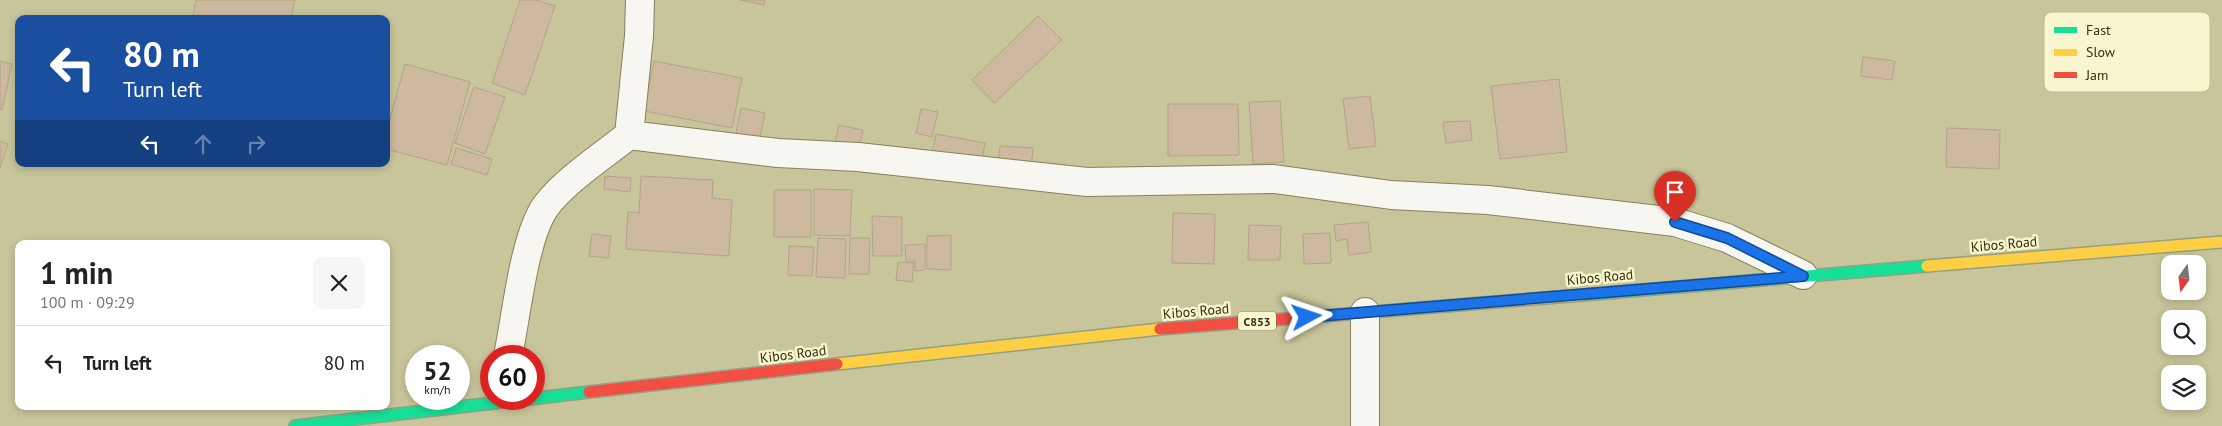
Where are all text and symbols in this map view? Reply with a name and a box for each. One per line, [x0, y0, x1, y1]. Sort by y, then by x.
legend [2044, 12, 2210, 92]
text: Fast [2086, 21, 2111, 39]
text: 80 m [123, 31, 200, 77]
icon: left [40, 35, 105, 100]
text: Slow [2086, 43, 2116, 61]
text: Jam [2085, 66, 2108, 84]
text: Turn left [123, 75, 202, 103]
icon: left [136, 130, 164, 158]
icon: ahead [189, 130, 217, 158]
icon: right [242, 130, 270, 158]
pin [1654, 171, 1696, 222]
icon: arrive [1661, 178, 1689, 206]
street label: Kibos Road [1970, 232, 2038, 256]
text: 1 min [40, 253, 113, 292]
north arrow [2161, 255, 2206, 300]
map controls [2161, 255, 2206, 410]
button: close [313, 257, 365, 309]
street label: Kibos Road [1566, 265, 1634, 289]
position arrow [1280, 290, 1332, 342]
text: 100 m · 09:29 [40, 292, 135, 312]
street label: Kibos Road [1162, 299, 1230, 323]
button: search [2161, 310, 2206, 355]
road number: C853 [1238, 312, 1276, 331]
street label: Kibos Road [759, 341, 827, 367]
speed limit sign: 60 [480, 345, 545, 410]
icon: left [40, 349, 68, 377]
text: Turn left [83, 351, 152, 375]
text: 80 m [324, 351, 365, 375]
text: 52 [423, 355, 452, 387]
button: layers [2161, 365, 2206, 410]
text: km/h [424, 382, 451, 397]

